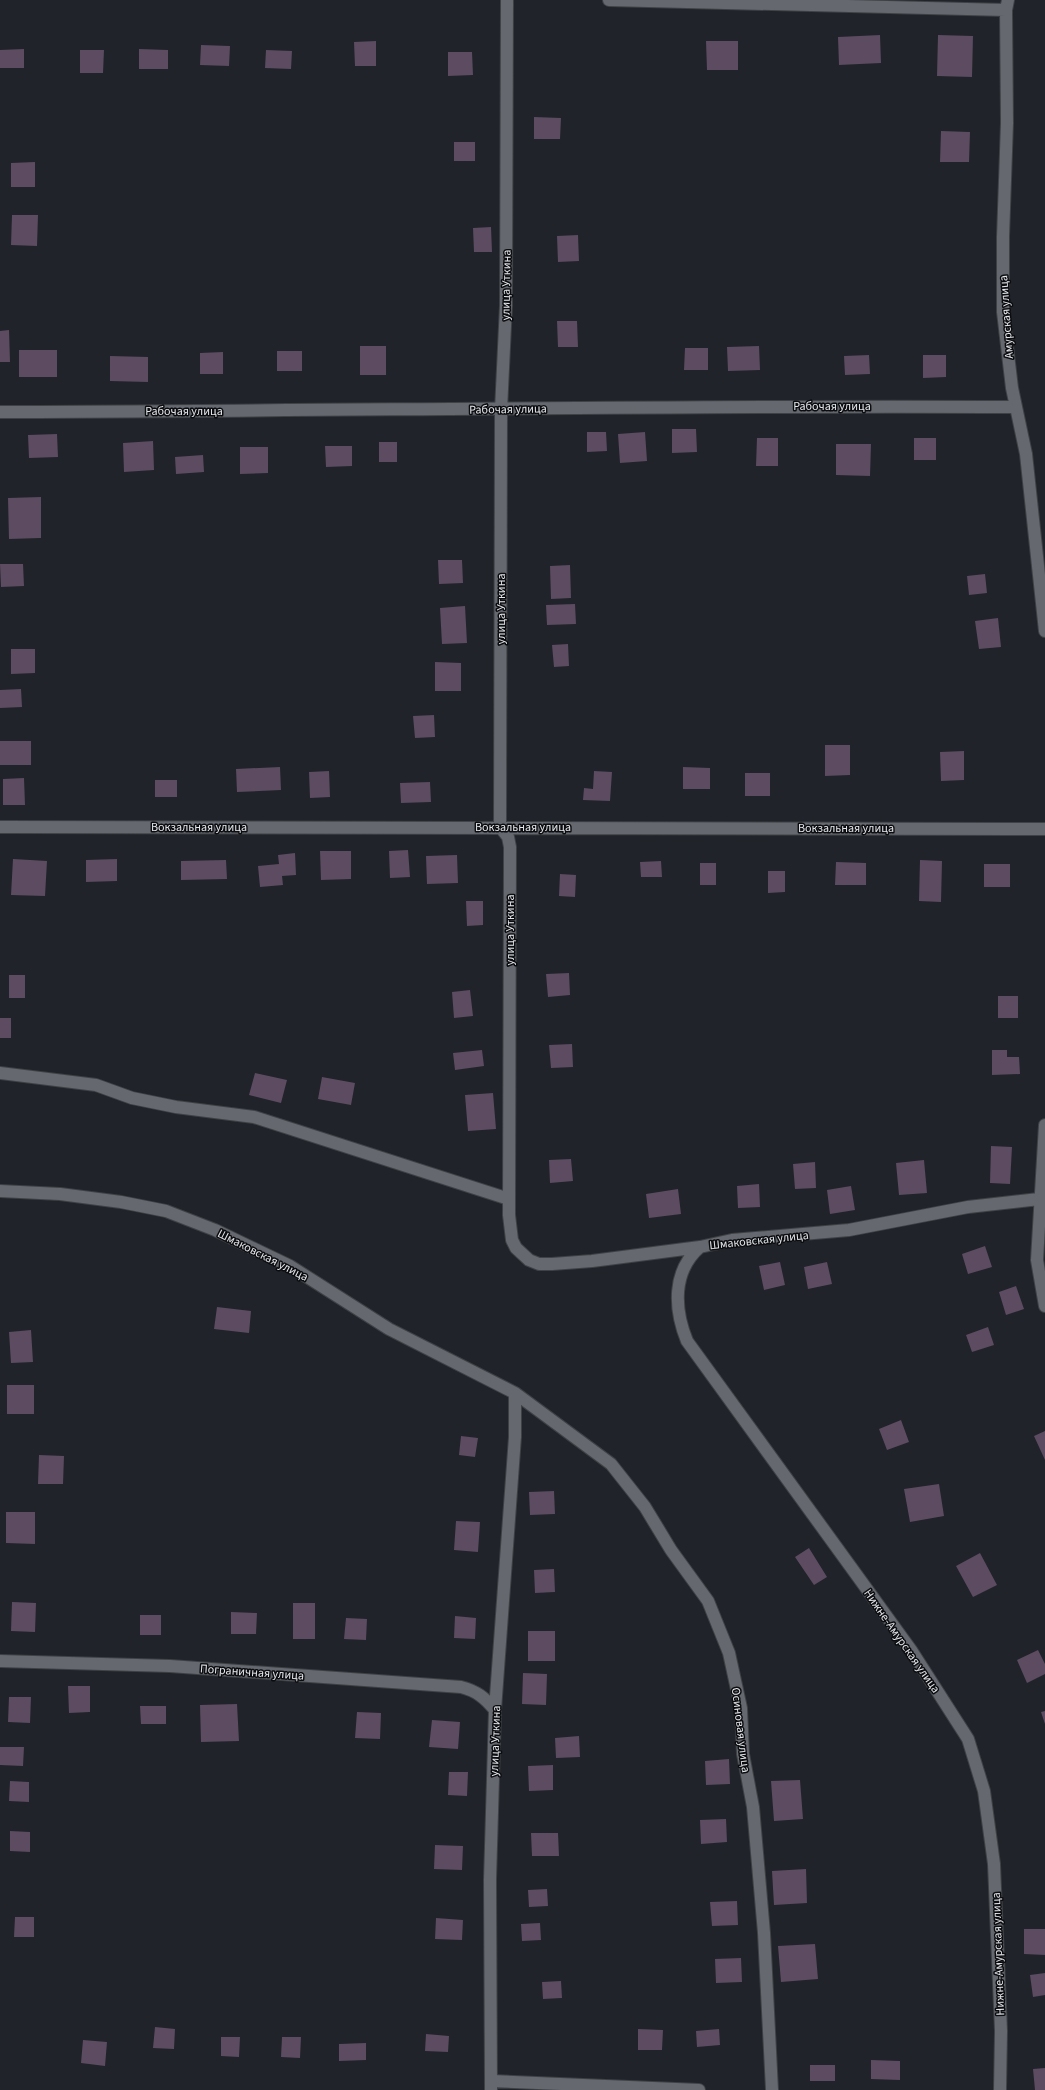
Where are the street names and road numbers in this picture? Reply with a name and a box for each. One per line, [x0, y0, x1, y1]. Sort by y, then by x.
street label: улица Уткина [497, 249, 516, 321]
street label: Амурская улица [995, 275, 1018, 359]
street label: Рабочая улица [793, 398, 871, 415]
street label: Рабочая улица [469, 400, 547, 419]
street label: Рабочая улица [145, 403, 223, 420]
street label: улица Уткина [493, 574, 510, 644]
street label: Вокзальная улица [151, 819, 247, 836]
street label: Вокзальная улица [475, 819, 571, 836]
street label: Вокзальная улица [798, 820, 894, 837]
street label: улица Уткина [502, 895, 519, 965]
street label: Шмаковская улица [214, 1225, 311, 1286]
street label: Шмаковская улица [708, 1227, 810, 1254]
street label: Нижне-Амурская улица [859, 1586, 944, 1697]
street label: Пограничная улица [199, 1660, 305, 1685]
street label: Осиновая улица [727, 1687, 754, 1774]
street label: улица Уткина [486, 1705, 505, 1777]
street label: Нижне-Амурская улица [988, 1892, 1009, 2016]

